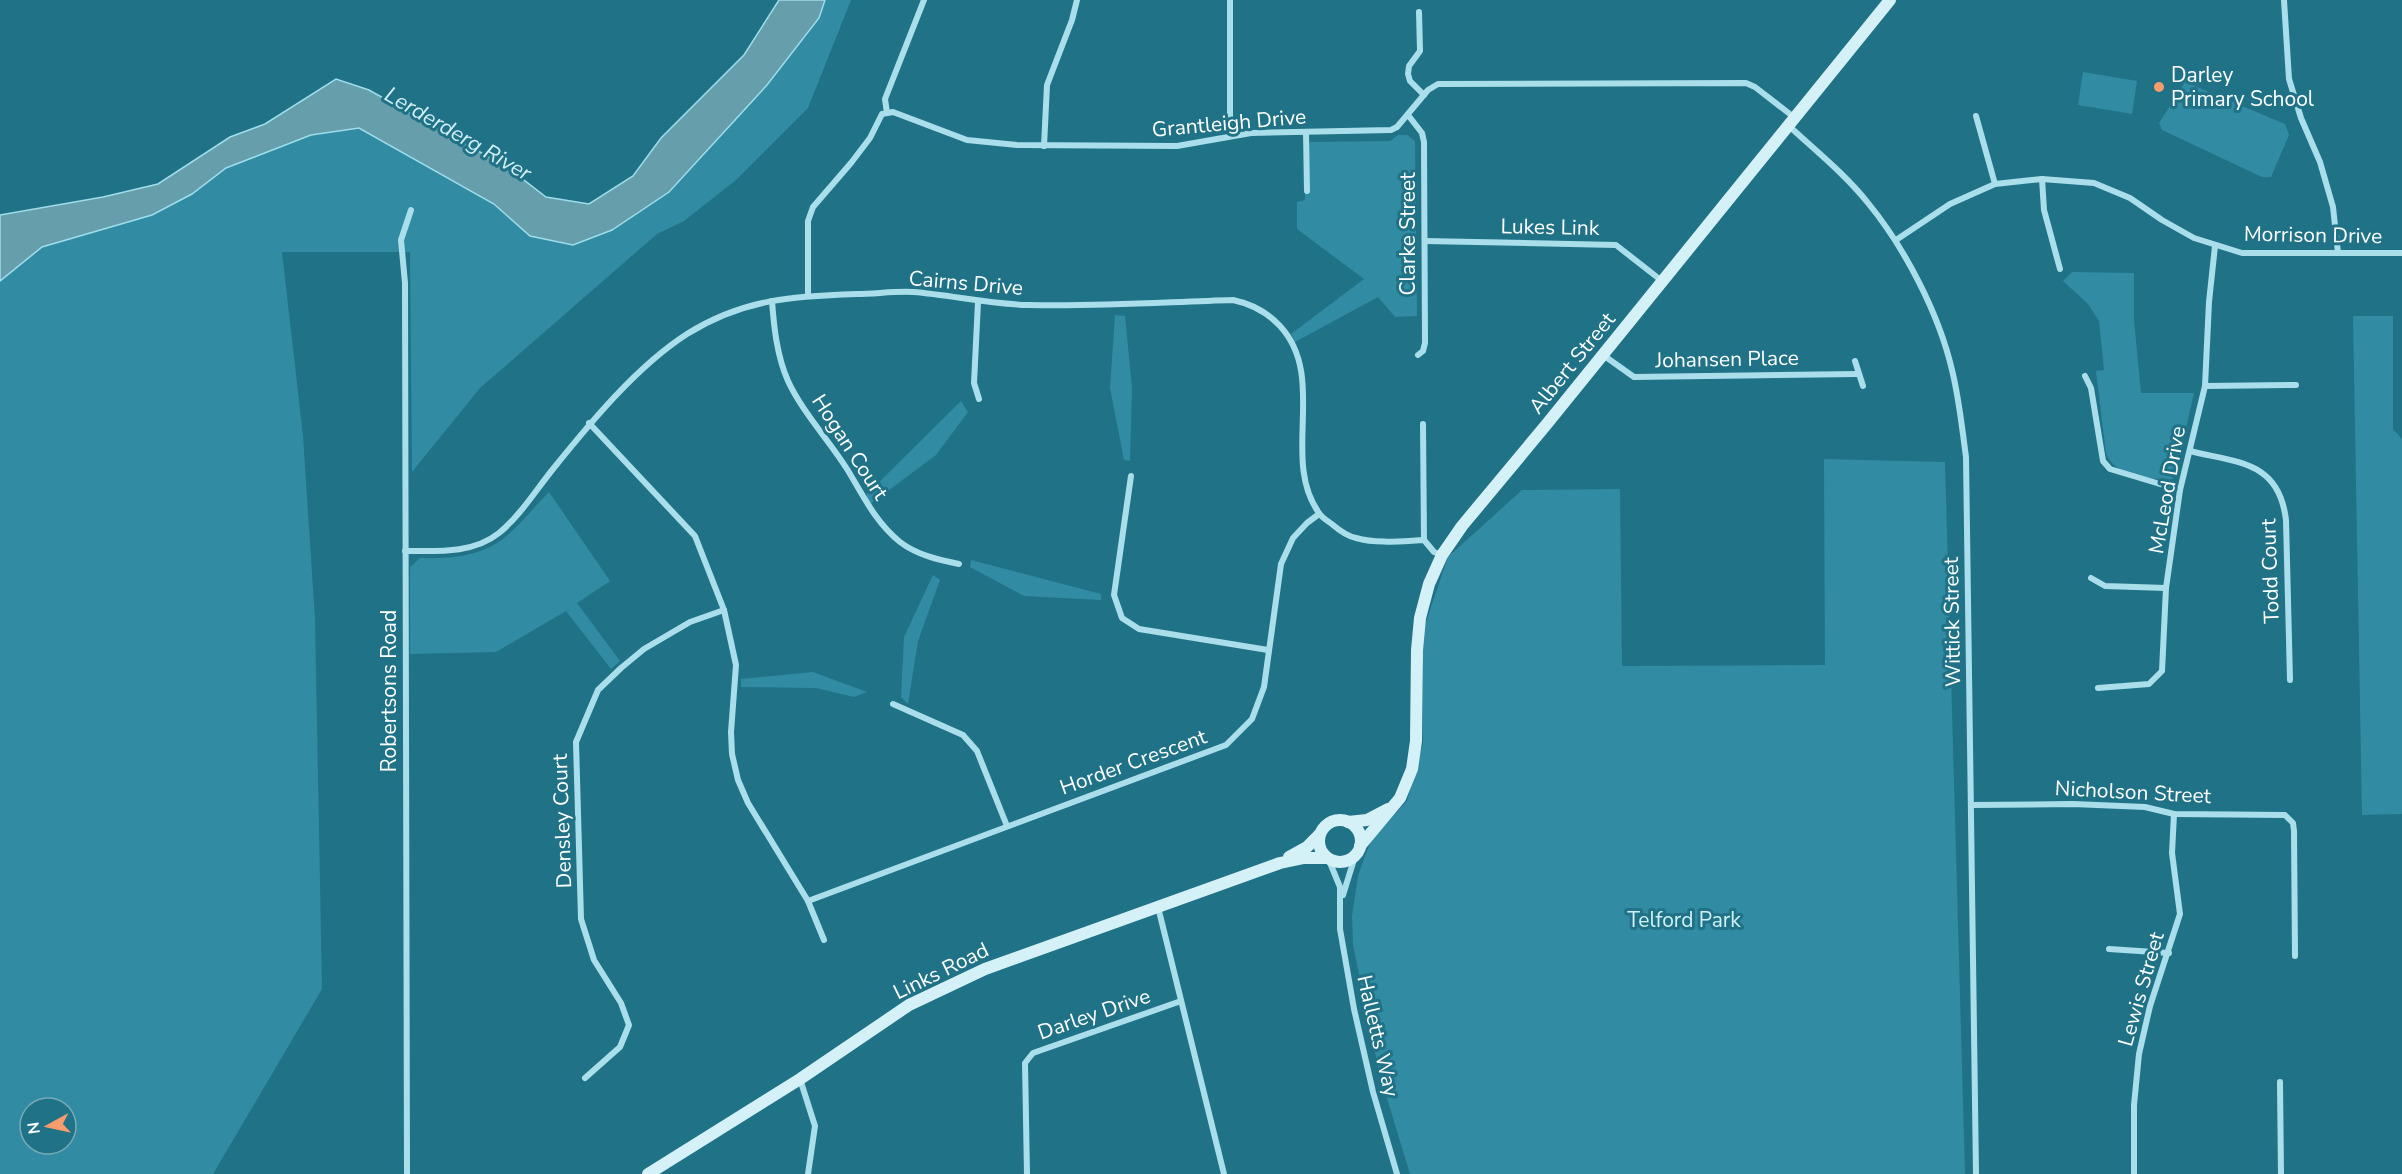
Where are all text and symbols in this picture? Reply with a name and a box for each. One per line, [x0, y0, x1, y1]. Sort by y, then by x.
place label: Darley Primary School [2171, 61, 2315, 113]
water label: Lerderderg River [379, 80, 538, 189]
marker: Darley Primary School [2152, 80, 2166, 94]
street label: Grantleigh Drive [1151, 102, 1307, 144]
street label: Clarke Street [1394, 172, 1422, 296]
street label: Lukes Link [1500, 212, 1600, 242]
street label: Morrison Drive [2244, 220, 2382, 250]
street label: Cairns Drive [908, 264, 1024, 302]
street label: Albert Street [1522, 306, 1622, 420]
street label: Johansen Place [1654, 344, 1799, 374]
street label: Hogan Court [805, 389, 895, 506]
street label: McLeod Drive [2142, 424, 2192, 556]
street label: Todd Court [2254, 517, 2286, 624]
street label: Wittick Street [1937, 556, 1967, 687]
street label: Robertsons Road [375, 610, 403, 772]
street label: Horder Crescent [1056, 722, 1211, 802]
street label: Densley Court [546, 753, 578, 889]
street label: Nicholson Street [2054, 774, 2212, 810]
park label: Telford Park [1627, 906, 1741, 934]
street label: Lewis Street [2111, 928, 2171, 1049]
street label: Links Road [889, 936, 993, 1006]
street label: Halletts Way [1350, 972, 1406, 1100]
street label: Darley Drive [1034, 982, 1154, 1046]
north arrow [18, 1096, 78, 1156]
text: N [22, 1120, 46, 1135]

